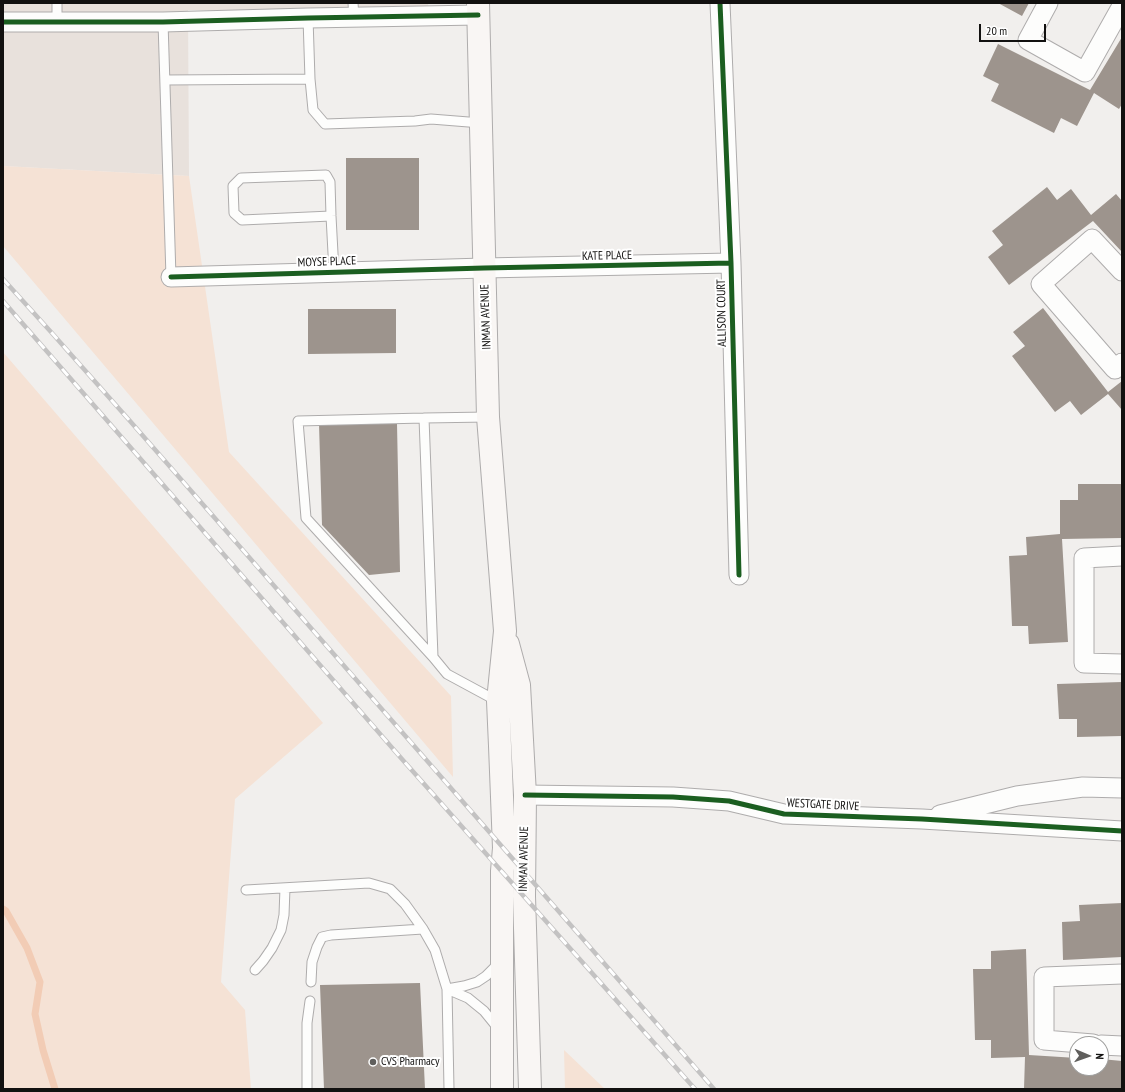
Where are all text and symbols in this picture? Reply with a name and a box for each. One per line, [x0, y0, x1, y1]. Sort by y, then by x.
scale bar [981, 16, 1048, 42]
text: 20 m [986, 23, 1007, 38]
street label: KATE PLACE [582, 248, 632, 264]
street label: MOYSE PLACE [297, 254, 357, 270]
street label: ALLISON COURT [714, 279, 730, 347]
street label: INMAN AVENUE [478, 284, 494, 350]
street label: WESTGATE DRIVE [786, 796, 860, 814]
street label: INMAN AVENUE [516, 826, 532, 892]
north arrow [1069, 1036, 1109, 1076]
text: N [1093, 1053, 1107, 1060]
place label: CVS Pharmacy [381, 1055, 439, 1069]
marker: CVS Pharmacy [368, 1057, 378, 1067]

